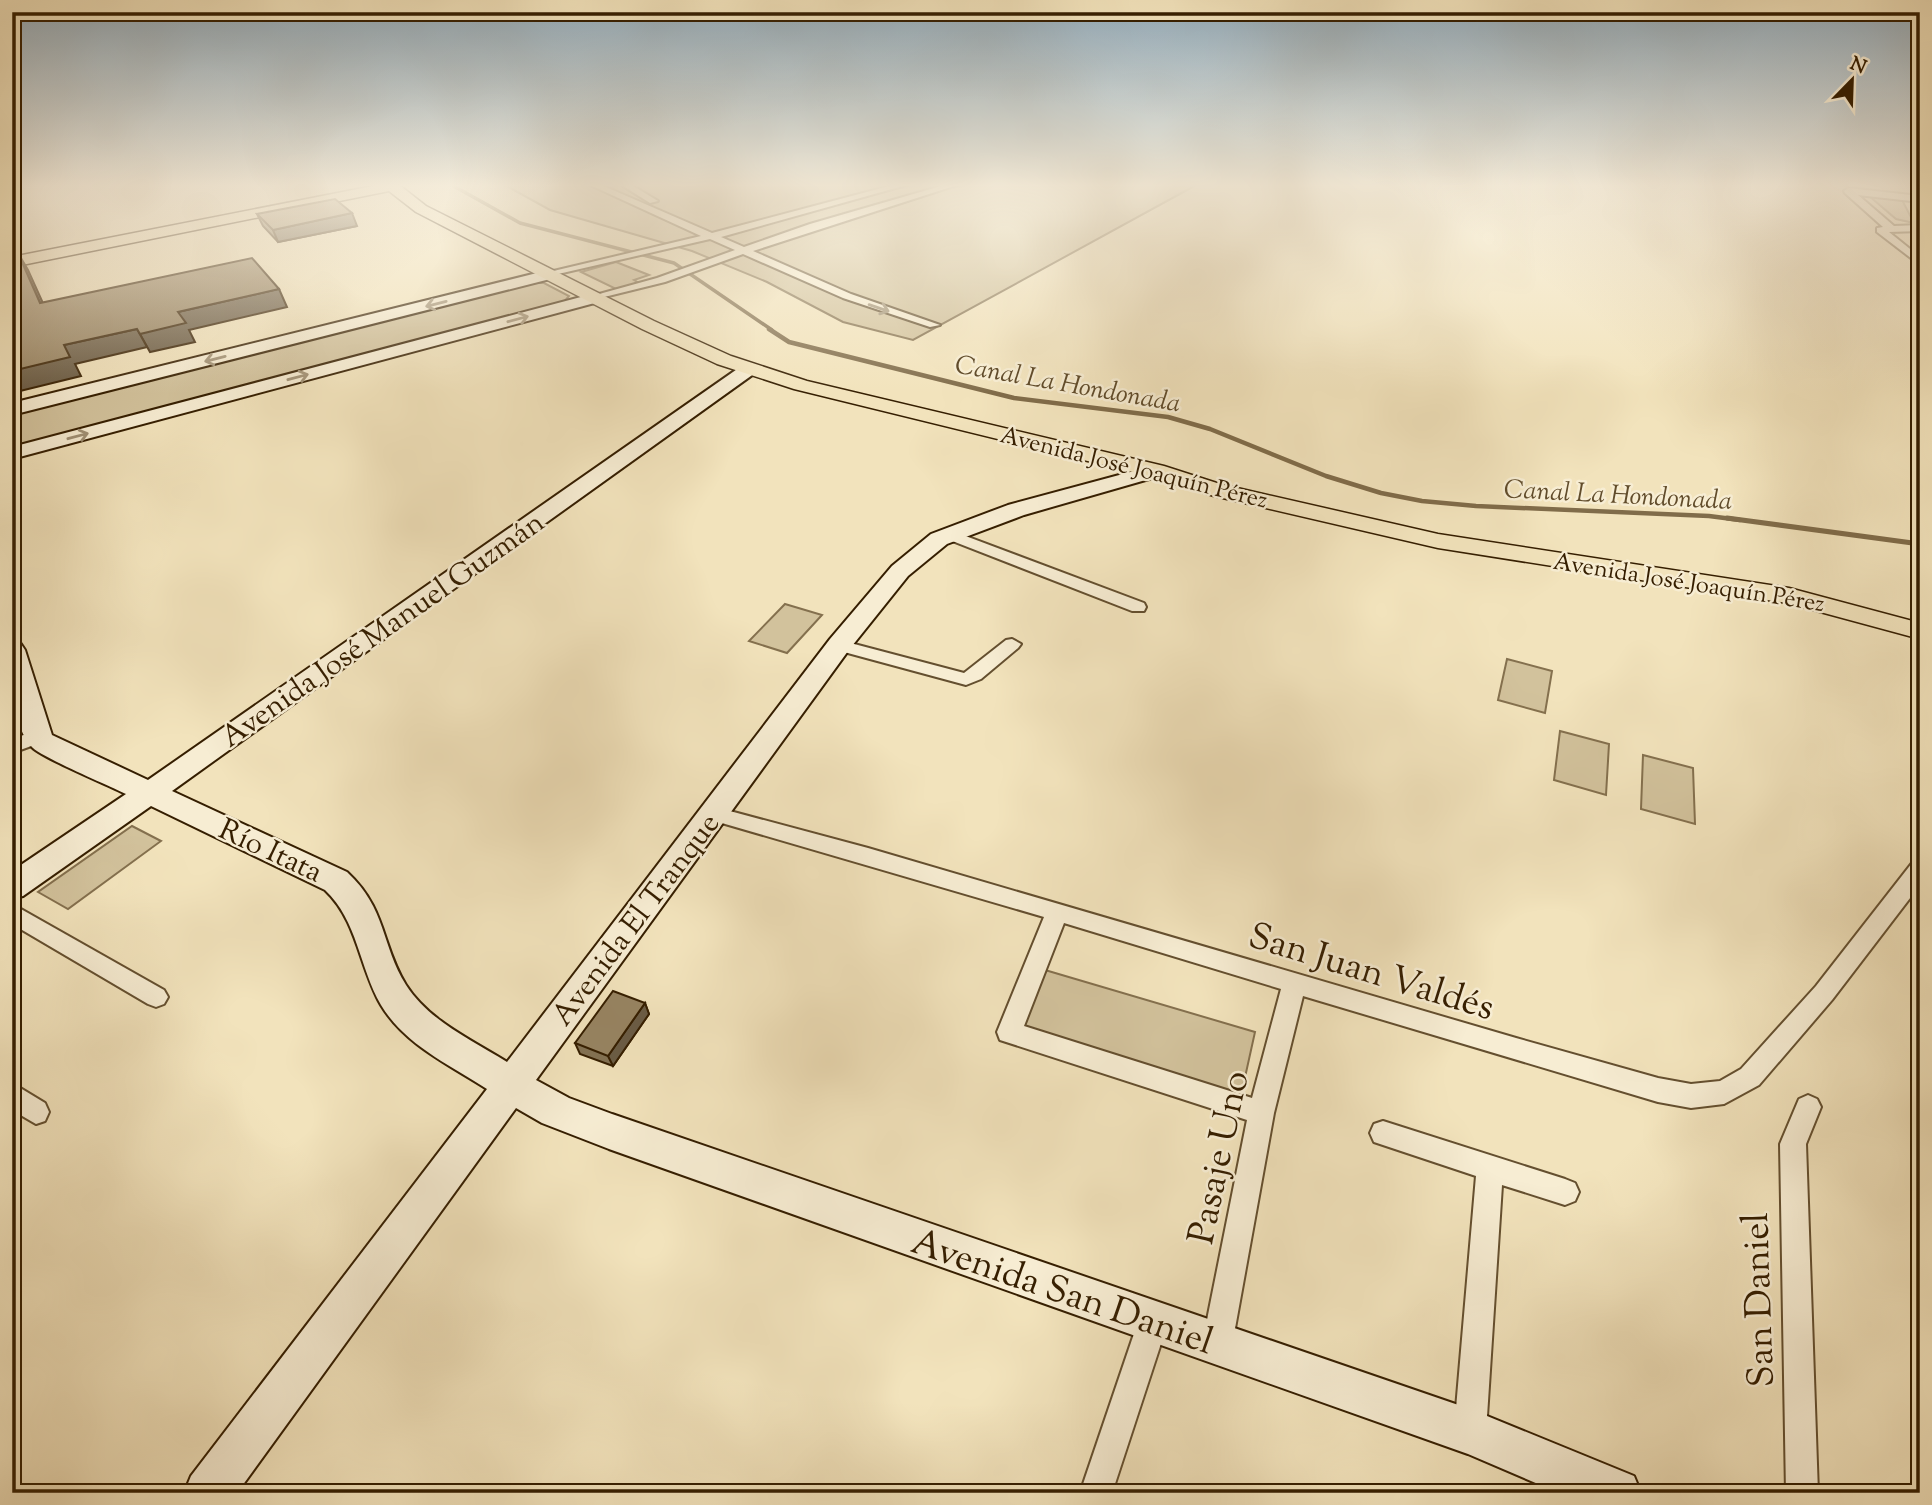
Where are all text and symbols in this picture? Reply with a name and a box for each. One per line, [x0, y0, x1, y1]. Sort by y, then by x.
north arrow [1816, 46, 1886, 116]
text: N [1845, 51, 1870, 82]
one-way arrow [425, 298, 448, 311]
one-way arrow [868, 302, 890, 315]
one-way arrow [506, 312, 529, 325]
water label: Canal La Hondonada [952, 347, 1183, 424]
one-way arrow [204, 353, 227, 366]
one-way arrow [287, 370, 309, 383]
street label: Avenida José Joaquín Pérez [996, 419, 1271, 519]
one-way arrow [66, 429, 89, 442]
water label: Canal La Hondonada [1503, 472, 1733, 521]
street label: Avenida José Manuel Guzmán [213, 502, 554, 759]
street label: Avenida José Joaquín Pérez [1550, 546, 1827, 622]
street label: Avenida El Tranque [543, 805, 731, 1036]
street label: Río Itata [211, 809, 329, 895]
street label: San Juan Valdés [1241, 911, 1501, 1037]
street label: Pasaje Uno [1176, 1066, 1266, 1249]
street label: San Daniel [1731, 1212, 1791, 1388]
street label: Avenida San Daniel [903, 1217, 1220, 1371]

